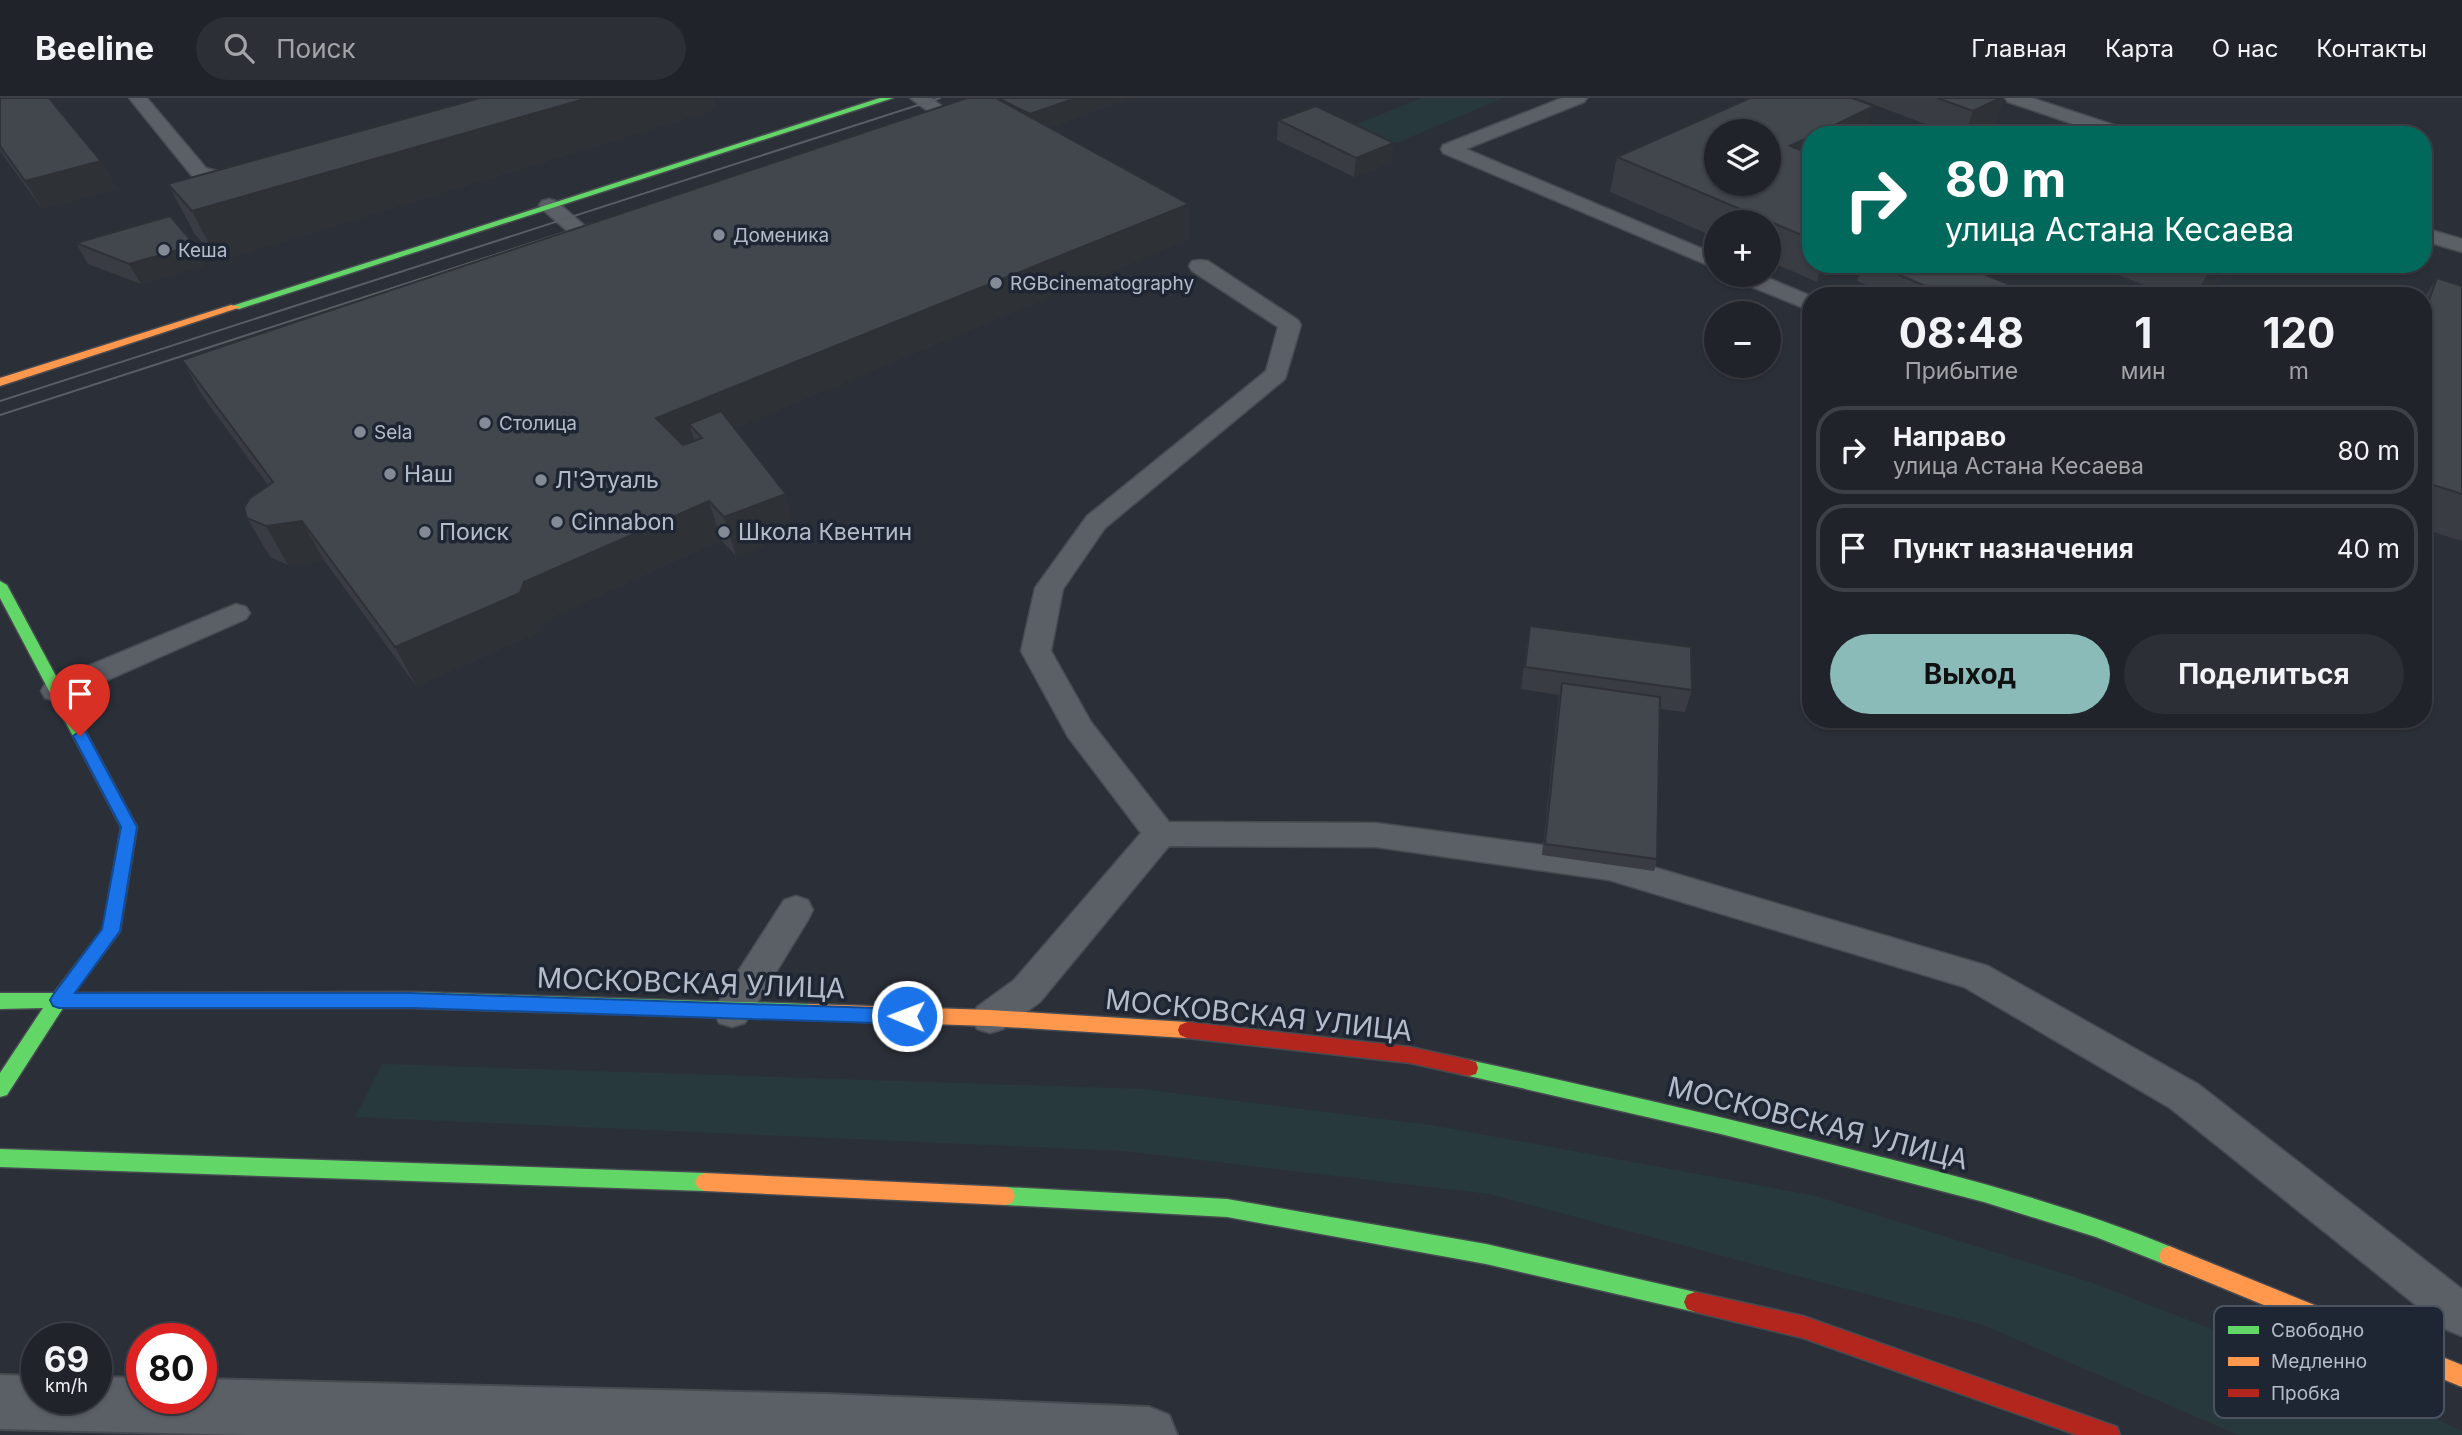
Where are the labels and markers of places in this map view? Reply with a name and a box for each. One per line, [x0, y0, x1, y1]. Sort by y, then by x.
place label: Доменика [733, 224, 829, 247]
marker: Доменика [711, 227, 727, 243]
place label: Кеша [178, 239, 227, 262]
marker: Кеша [156, 242, 172, 258]
place label: RGBcinematography [1010, 272, 1194, 295]
marker: RGBcinematography [988, 275, 1004, 291]
place label: Столица [499, 412, 577, 435]
marker: Столица [477, 415, 493, 431]
place label: Sela [374, 421, 413, 444]
marker: Sela [352, 424, 368, 440]
place label: Наш [404, 460, 453, 488]
marker: Наш [382, 466, 398, 482]
place label: Л'Этуаль [555, 466, 659, 494]
marker: Л'Этуаль [533, 472, 549, 488]
place label: Cinnabon [571, 508, 675, 536]
marker: Cinnabon [549, 514, 565, 530]
place label: Поиск [439, 518, 510, 546]
place label: Школа Квентин [738, 518, 912, 546]
marker: Поиск [417, 524, 433, 540]
marker: Школа Квентин [716, 524, 732, 540]
pin [50, 664, 110, 736]

